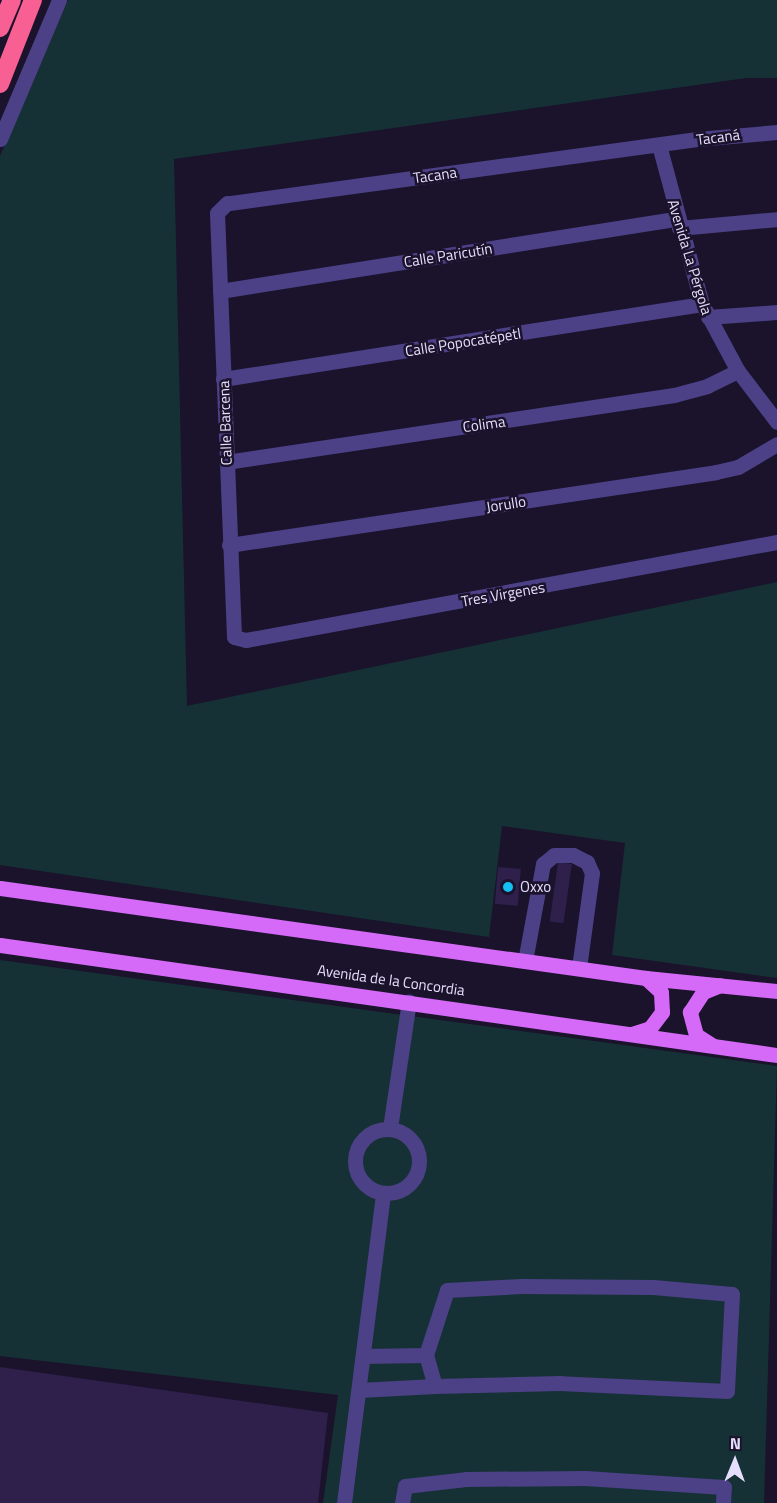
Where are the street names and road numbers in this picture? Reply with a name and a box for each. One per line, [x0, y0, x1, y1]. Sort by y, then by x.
street label: Tacaná [695, 125, 741, 149]
street label: Tacana [412, 163, 458, 187]
street label: Avenida La Pérgola [664, 197, 716, 317]
street label: Calle Paricutín [402, 239, 494, 271]
street label: Calle Popocatépetl [404, 324, 522, 360]
street label: Calle Barcena [215, 380, 235, 466]
street label: Colima [462, 412, 506, 436]
street label: Jorullo [485, 492, 527, 516]
street label: Tres Virgenes [460, 578, 546, 610]
street label: Avenida de la Concordia [316, 961, 466, 999]

